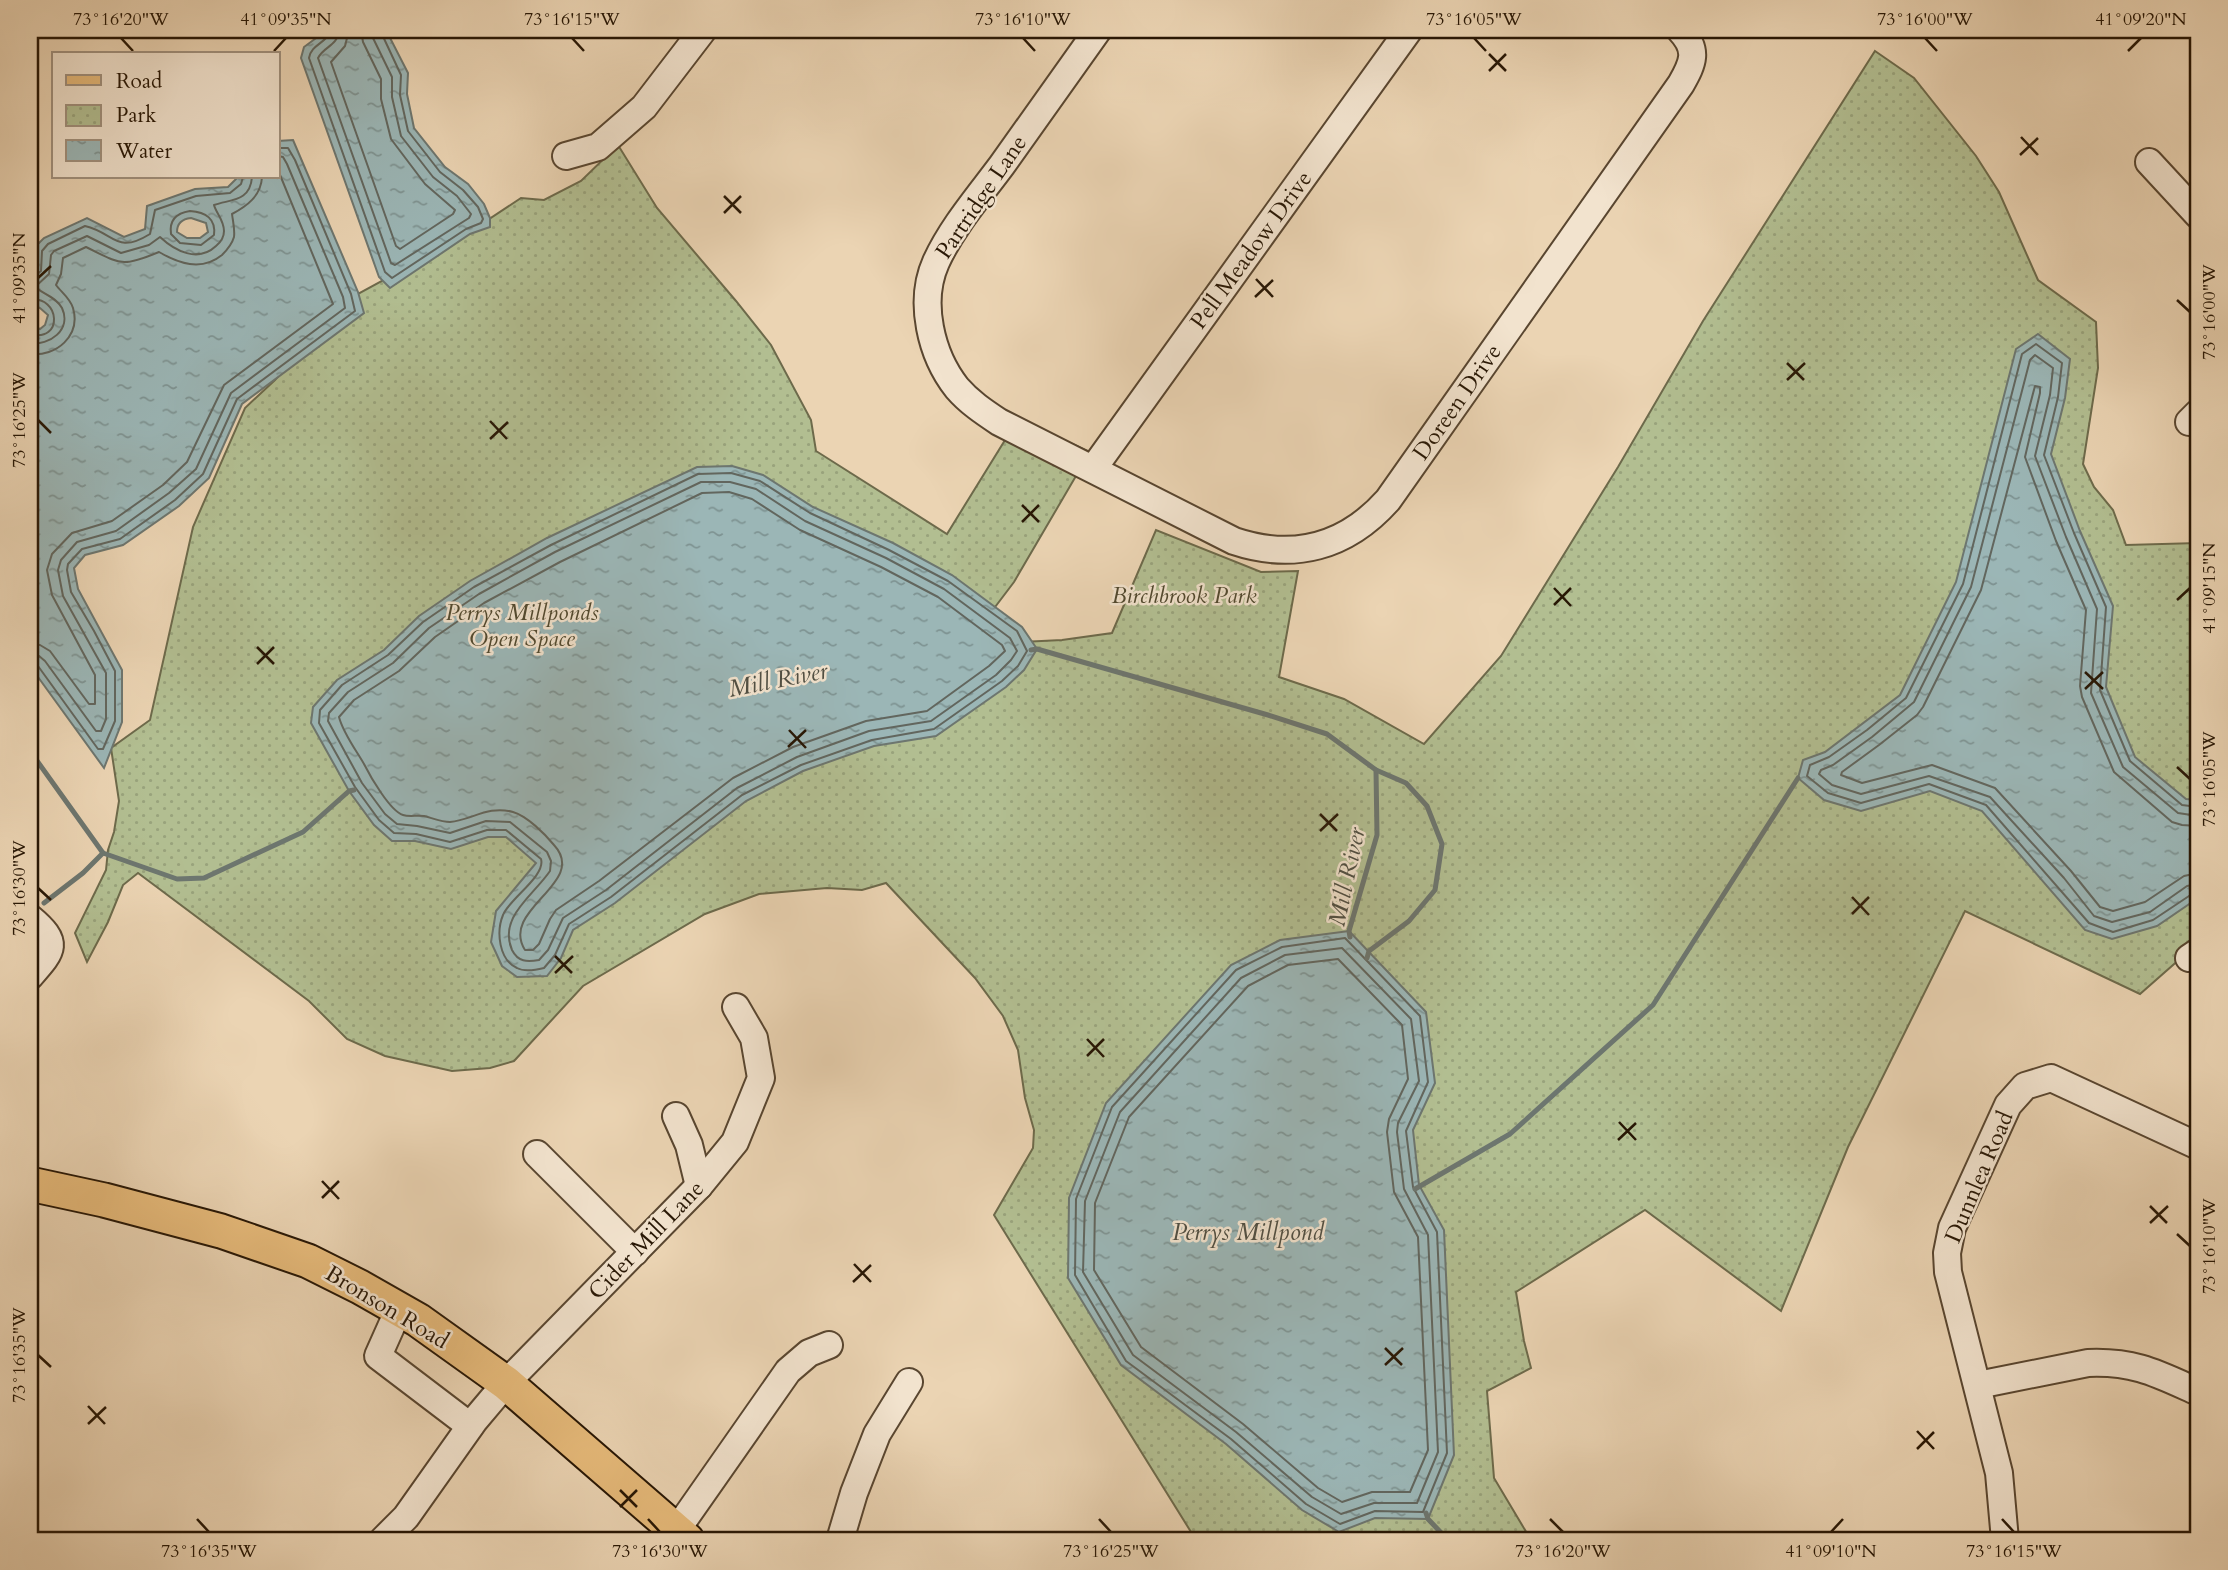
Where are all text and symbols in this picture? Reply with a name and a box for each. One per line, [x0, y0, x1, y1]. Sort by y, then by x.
text: 73°16'20"W [73, 7, 169, 32]
text: 41°09'35"N [240, 7, 332, 32]
text: 73°16'15"W [524, 7, 620, 32]
text: 73°16'10"W [975, 7, 1071, 32]
text: 73°16'05"W [1426, 7, 1522, 32]
text: 73°16'00"W [1877, 7, 1973, 32]
text: 41°09'20"N [2095, 7, 2187, 32]
legend [52, 52, 280, 178]
text: Road [116, 67, 162, 96]
text: Park [116, 101, 157, 130]
street label: Partridge Lane [928, 129, 1034, 265]
text: Water [115, 137, 172, 166]
street label: Pell Meadow Drive [1183, 164, 1319, 336]
text: 41°09'35"N [7, 232, 32, 324]
text: 73°16'00"W [2197, 264, 2222, 360]
street label: Doreen Drive [1406, 338, 1508, 466]
text: 73°16'25"W [7, 372, 32, 468]
text: 41°09'15"N [2197, 542, 2222, 634]
park label: Birchbrook Park [1111, 580, 1257, 611]
park label: Perrys Millponds Open Space [445, 597, 599, 654]
water label: Mill River [726, 654, 831, 706]
text: 73°16'05"W [2197, 731, 2222, 827]
water label: Mill River [1320, 823, 1374, 929]
text: 73°16'30"W [7, 840, 32, 936]
street label: Dunnlea Road [1937, 1106, 2021, 1248]
street label: Cider Mill Lane [581, 1174, 711, 1306]
text: 73°16'10"W [2197, 1198, 2222, 1294]
water label: Perrys Millpond [1172, 1216, 1325, 1249]
street label: Bronson Road [319, 1258, 455, 1357]
text: 73°16'35"W [7, 1307, 32, 1403]
text: 73°16'35"W [161, 1539, 257, 1564]
text: 73°16'30"W [612, 1539, 708, 1564]
text: 73°16'25"W [1063, 1539, 1159, 1564]
text: 73°16'20"W [1515, 1539, 1611, 1564]
text: 41°09'10"N [1785, 1539, 1877, 1564]
text: 73°16'15"W [1966, 1539, 2062, 1564]

